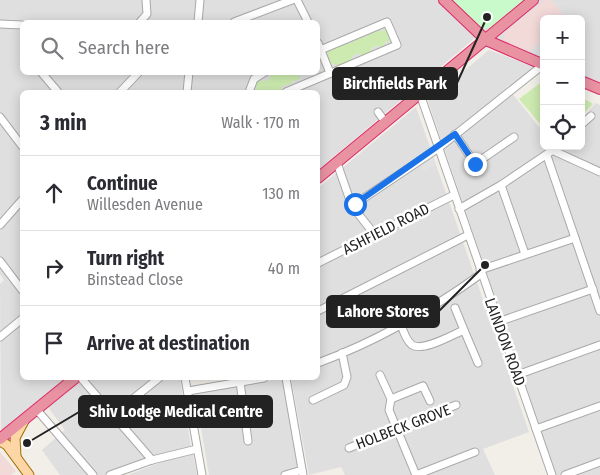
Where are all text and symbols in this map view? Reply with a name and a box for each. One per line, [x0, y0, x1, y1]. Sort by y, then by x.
map controls [540, 15, 585, 150]
button: + [540, 15, 585, 60]
search box [20, 20, 320, 75]
icon: search [38, 34, 66, 62]
text: Search here [78, 36, 170, 59]
button: − [540, 60, 585, 105]
callout: Birchfields Park [333, 68, 457, 99]
text: Birchfields Park [343, 74, 448, 93]
button: locate [540, 105, 585, 150]
text: 3 min [40, 110, 87, 136]
text: Walk · 170 m [221, 113, 300, 132]
route end [464, 153, 487, 176]
text: Continue [87, 172, 158, 195]
icon: ahead [40, 179, 68, 207]
text: 130 m [262, 184, 300, 203]
route start [344, 193, 367, 216]
text: Willesden Avenue [87, 195, 203, 214]
street label: ASHFIELD ROAD [340, 199, 432, 259]
text: Turn right [87, 247, 164, 270]
icon: right [40, 254, 68, 282]
text: 40 m [268, 259, 300, 278]
text: Binstead Close [87, 270, 183, 289]
callout: Lahore Stores [327, 296, 439, 327]
street label: LAINDON ROAD [481, 296, 529, 388]
text: Lahore Stores [337, 302, 429, 321]
icon: arrive [40, 329, 68, 357]
text: Arrive at destination [87, 332, 250, 355]
callout: Shiv Lodge Medical Centre [79, 396, 272, 427]
street label: HOLBECK GROVE [353, 401, 453, 453]
text: Shiv Lodge Medical Centre [89, 402, 263, 421]

